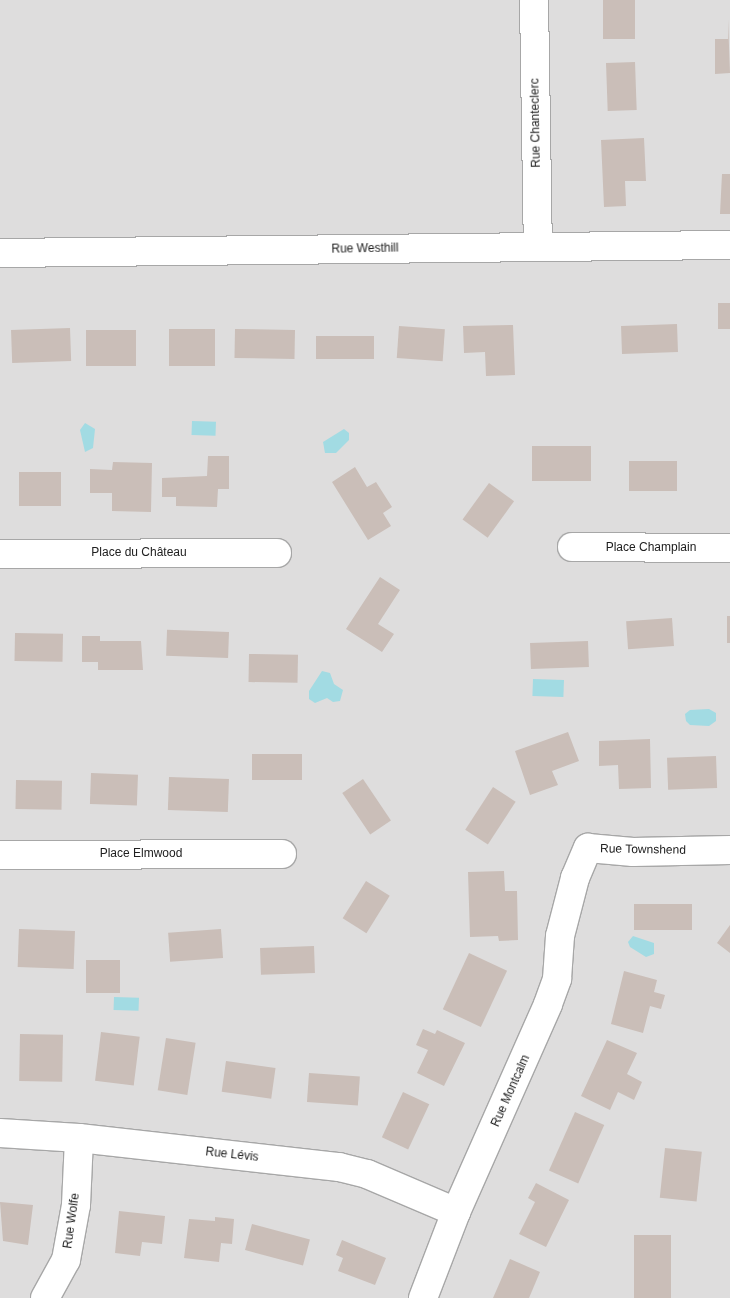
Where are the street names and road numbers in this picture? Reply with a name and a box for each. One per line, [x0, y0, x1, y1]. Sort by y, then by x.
street label: Rue Chanteclerc [528, 78, 544, 168]
street label: Rue Westhill [331, 241, 399, 257]
street label: Place Champlain [606, 541, 696, 555]
street label: Place du Château [91, 546, 187, 560]
street label: Rue Townshend [600, 842, 686, 858]
street label: Place Elmwood [100, 847, 182, 861]
street label: Rue Montcalm [489, 1053, 533, 1129]
street label: Rue Lévis [205, 1145, 259, 1165]
street label: Rue Wolfe [61, 1192, 83, 1250]

